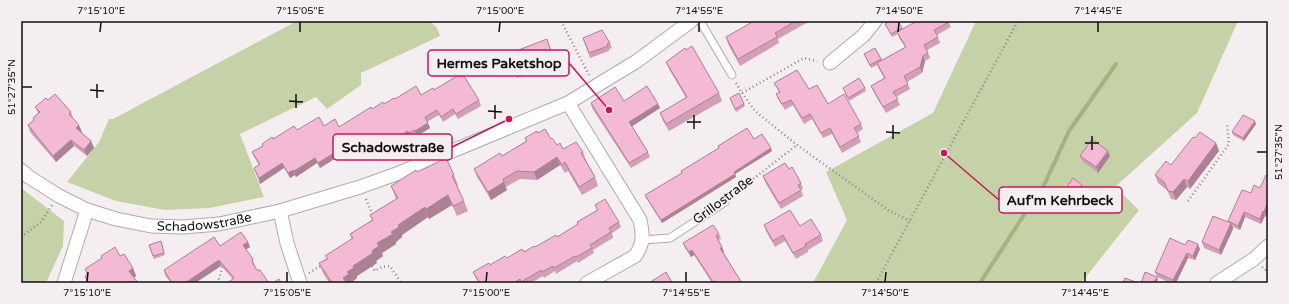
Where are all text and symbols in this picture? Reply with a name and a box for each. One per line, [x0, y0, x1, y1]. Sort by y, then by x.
text: 7°15'10"E [77, 5, 125, 17]
text: 7°15'05"E [276, 5, 324, 17]
text: 7°15'00"E [476, 5, 524, 17]
text: 7°14'55"E [675, 5, 723, 17]
text: 7°14'50"E [875, 5, 923, 17]
text: 7°14'45"E [1074, 5, 1122, 17]
callout: Hermes Paketshop [428, 50, 569, 76]
text: Hermes Paketshop [436, 55, 562, 72]
text: 51°27'35"N [6, 59, 18, 115]
text: 51°27'35"N [1273, 124, 1285, 180]
callout: Schadowstraße [333, 134, 452, 160]
text: Schadowstraße [342, 139, 444, 156]
street label: Grillostraße [690, 172, 756, 228]
callout: Auf'm Kehrbeck [999, 187, 1122, 213]
text: Auf'm Kehrbeck [1007, 192, 1114, 209]
street label: Schadowstraße [157, 209, 253, 235]
text: 7°15'10"E [63, 287, 111, 299]
text: 7°15'05"E [263, 287, 311, 299]
text: 7°15'00"E [462, 287, 510, 299]
text: 7°14'55"E [662, 287, 710, 299]
text: 7°14'50"E [861, 287, 909, 299]
text: 7°14'45"E [1061, 287, 1109, 299]

